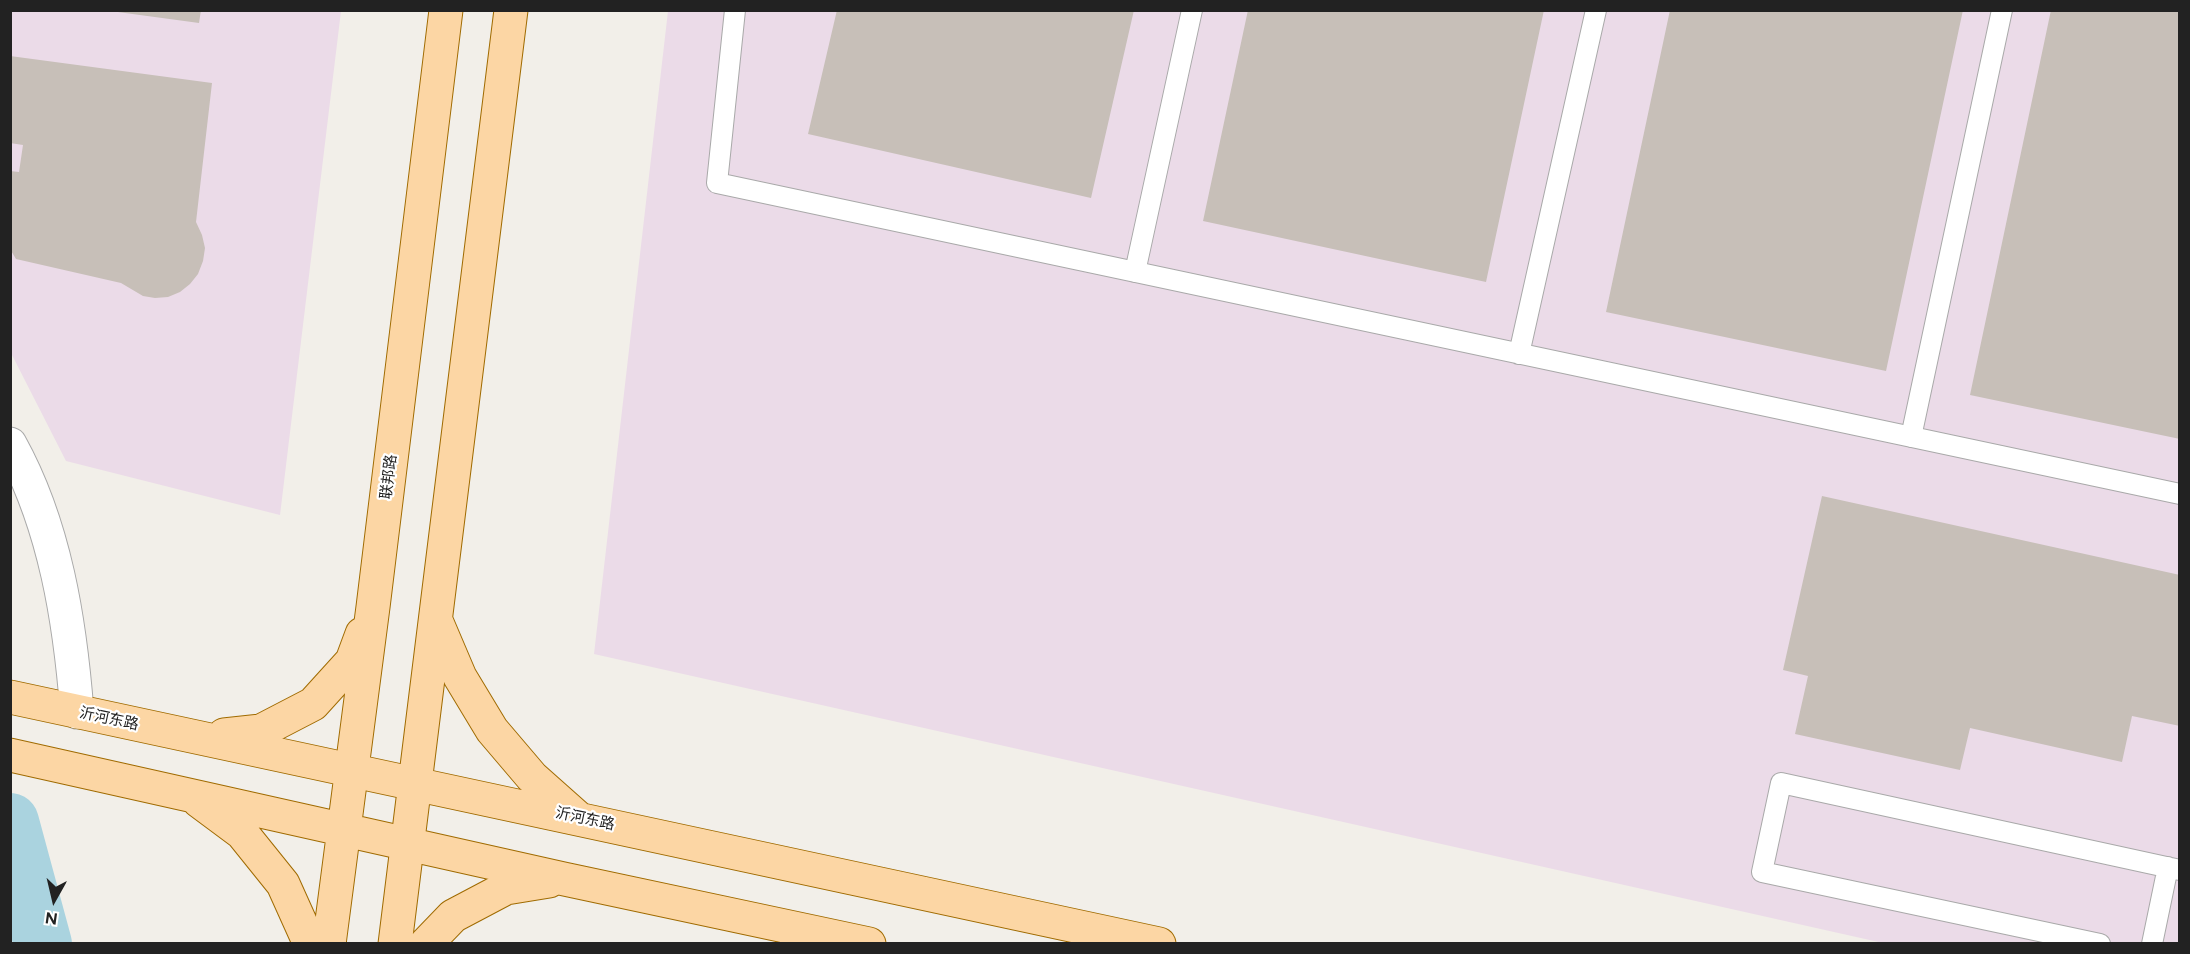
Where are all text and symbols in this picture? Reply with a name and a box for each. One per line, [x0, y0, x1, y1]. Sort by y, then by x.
street label: 联邦路 [377, 454, 401, 500]
street label: 沂河东路 [78, 704, 140, 734]
street label: 沂河东路 [554, 804, 616, 834]
north arrow [24, 870, 84, 930]
text: N [44, 908, 59, 929]

